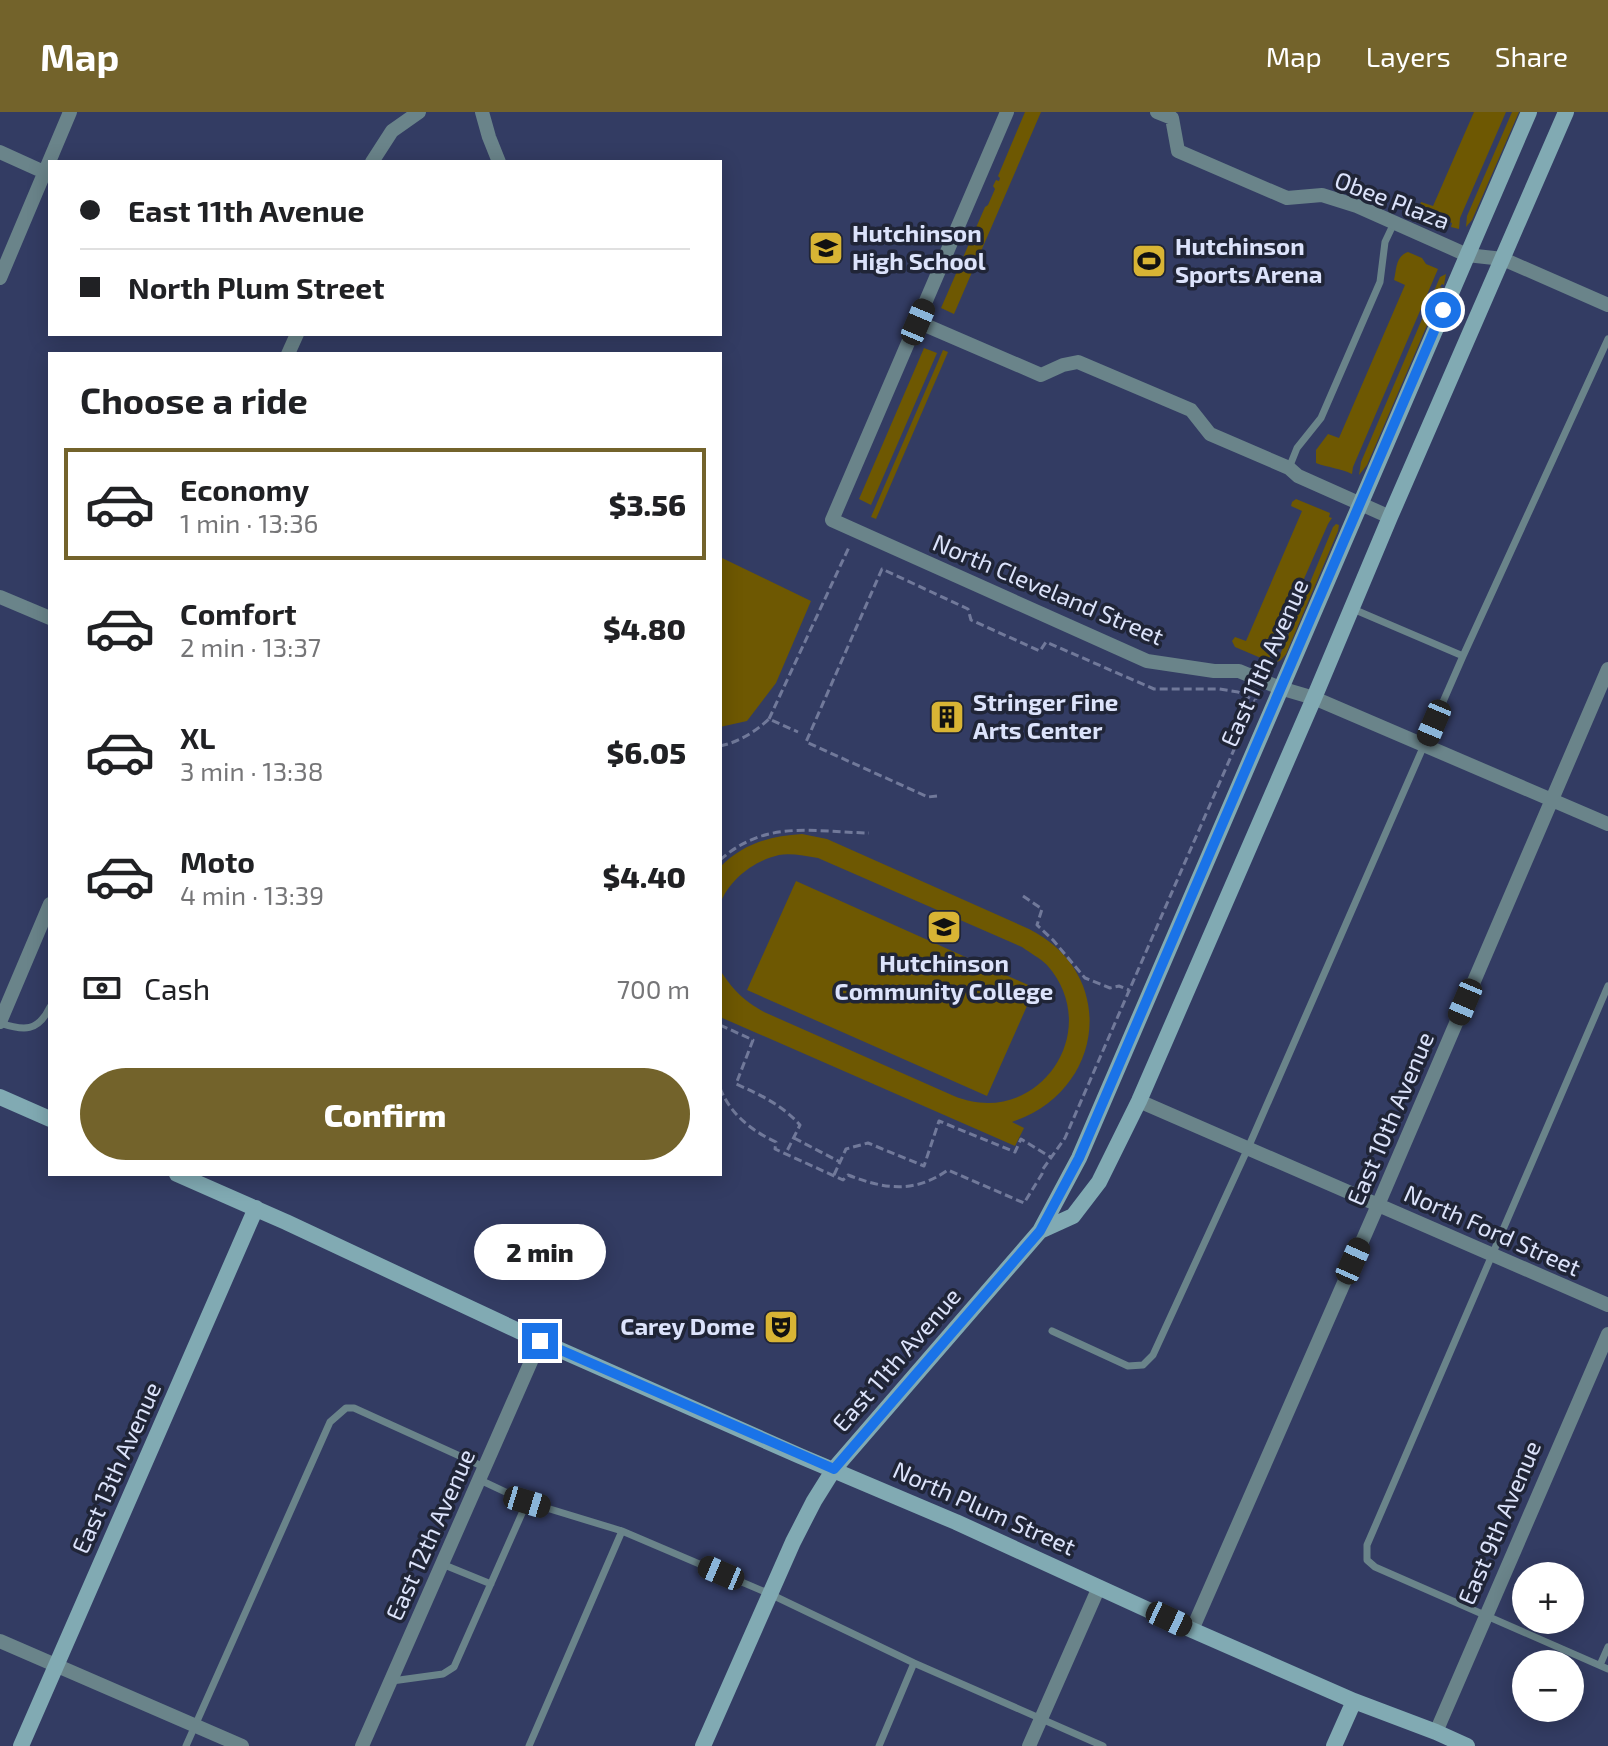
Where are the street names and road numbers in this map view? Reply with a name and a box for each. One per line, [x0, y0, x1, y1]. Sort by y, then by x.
street label: Obee Plaza [1331, 164, 1454, 235]
street label: North Cleveland Street [929, 527, 1168, 650]
street label: East 11th Avenue [1214, 574, 1314, 751]
street label: East 10th Avenue [1340, 1027, 1439, 1210]
street label: North Ford Street [1400, 1178, 1585, 1282]
street label: East 11th Avenue [826, 1281, 966, 1437]
street label: East 13th Avenue [65, 1377, 166, 1558]
street label: East 9th Avenue [1451, 1436, 1546, 1609]
street label: East 12th Avenue [379, 1444, 480, 1625]
street label: North Plum Street [889, 1454, 1080, 1561]

